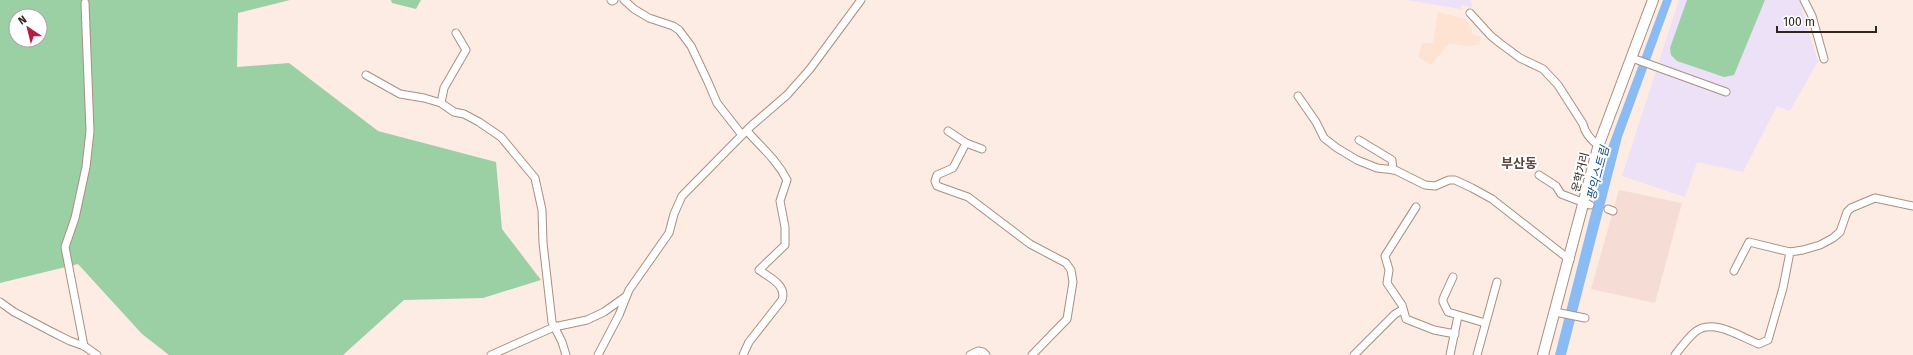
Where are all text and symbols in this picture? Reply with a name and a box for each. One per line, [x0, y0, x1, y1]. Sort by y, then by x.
north arrow [8, 8, 48, 48]
scale bar [1777, 8, 1876, 34]
text: N [16, 13, 29, 28]
text: 100 m [1783, 15, 1815, 29]
water label: 팡익스트림 [1584, 144, 1612, 201]
street label: 운학거리 [1569, 151, 1592, 193]
district label: 부산동 [1501, 156, 1537, 171]

